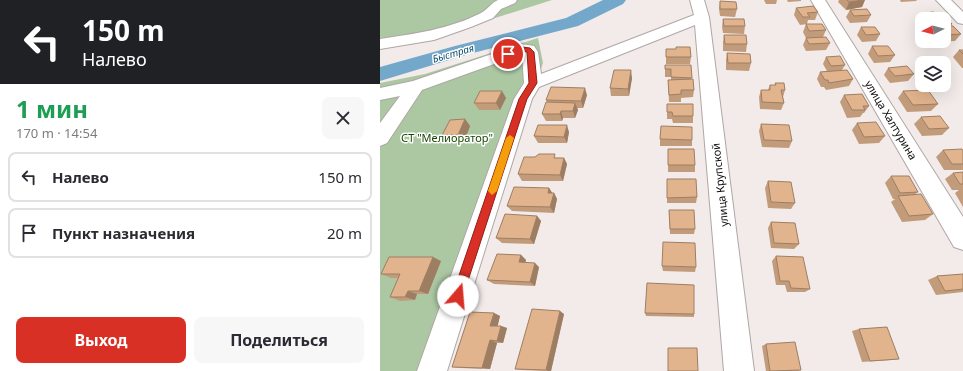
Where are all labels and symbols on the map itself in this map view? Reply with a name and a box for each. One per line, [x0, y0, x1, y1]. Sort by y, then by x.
north arrow [915, 12, 951, 48]
pin [491, 37, 525, 71]
water label: Быстрая [431, 40, 475, 66]
street label: улица Халтурина [862, 77, 921, 162]
park label: СТ "Мелиоратор" [401, 130, 493, 145]
street label: улица Крупской [708, 143, 731, 228]
position arrow [437, 275, 479, 317]

